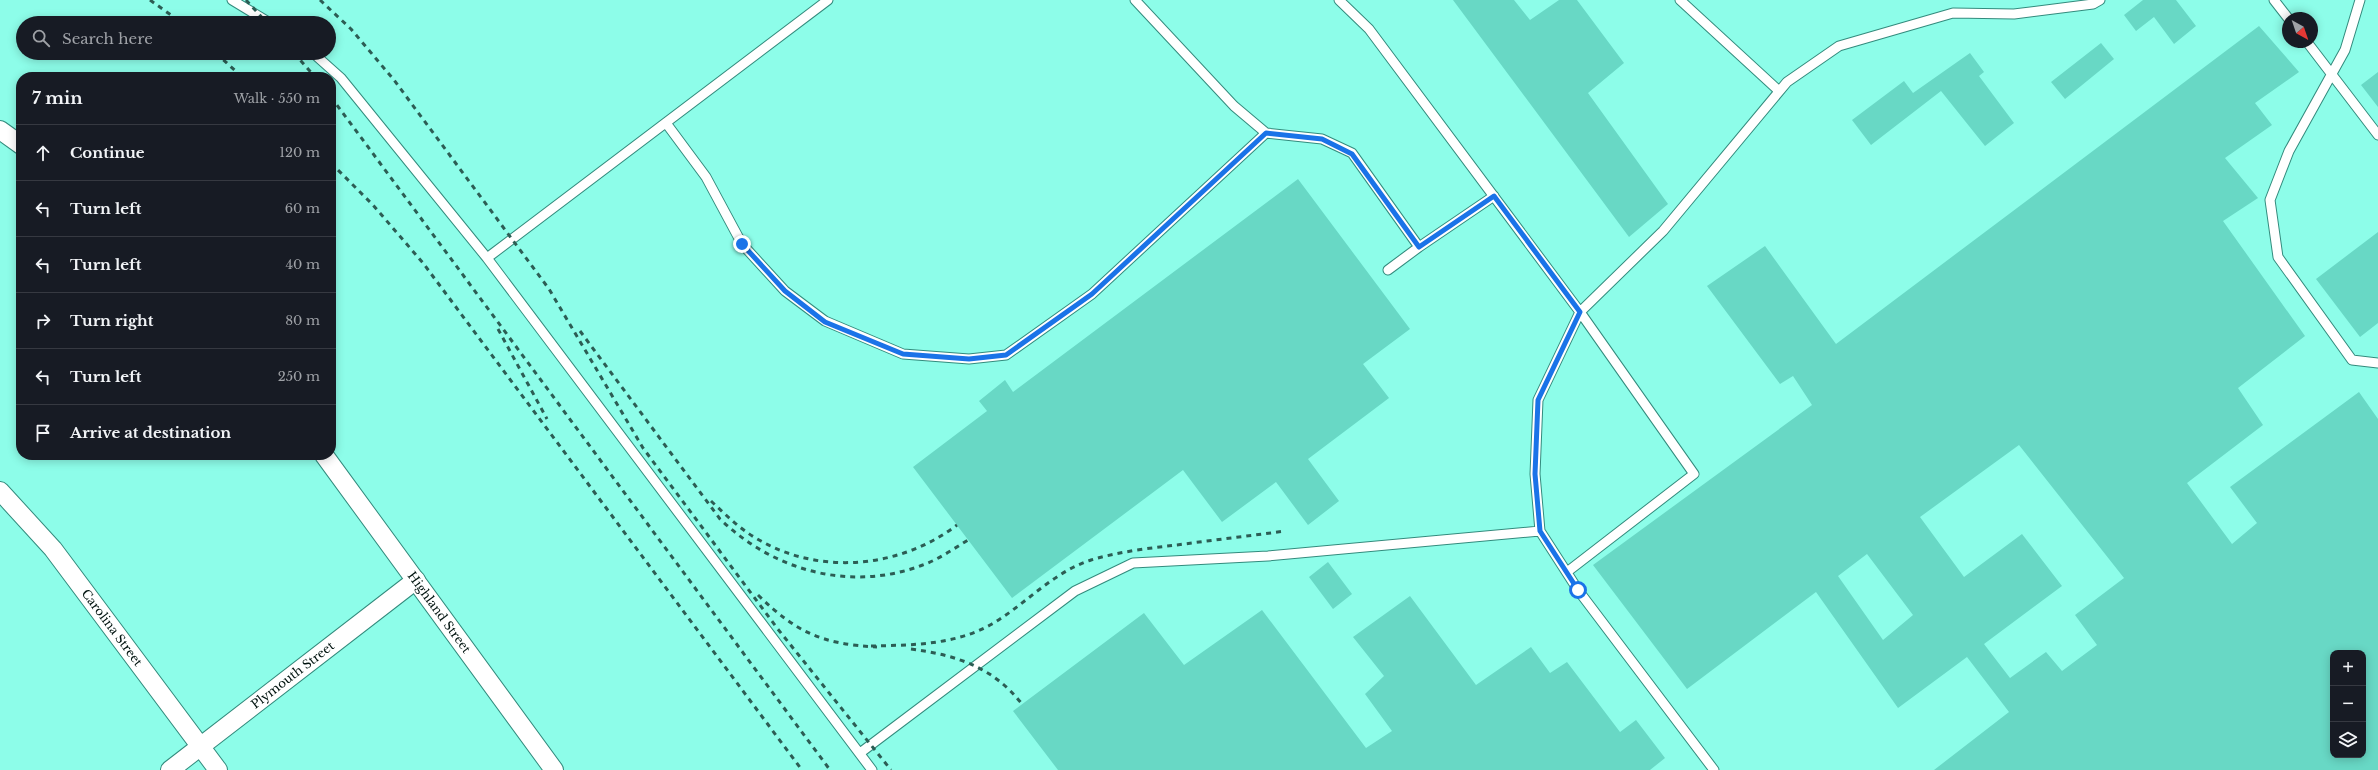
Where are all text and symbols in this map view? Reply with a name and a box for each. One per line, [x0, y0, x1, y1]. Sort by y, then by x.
north arrow [2282, 12, 2318, 48]
search box [16, 16, 336, 60]
icon: search [30, 27, 52, 49]
text: Search here [62, 29, 153, 48]
text: 7 min [32, 88, 83, 109]
text: Walk · 550 m [234, 90, 320, 107]
icon: ahead [32, 142, 54, 164]
text: Continue [70, 143, 145, 162]
text: 120 m [279, 144, 320, 161]
icon: left [32, 198, 54, 220]
text: Turn left [70, 199, 141, 218]
text: 60 m [285, 200, 320, 217]
route end [733, 235, 751, 253]
icon: left [32, 254, 54, 276]
text: Turn left [70, 255, 141, 274]
text: 40 m [285, 256, 320, 273]
icon: right [32, 310, 54, 332]
text: Turn right [70, 311, 153, 330]
text: 80 m [285, 312, 320, 329]
icon: left [32, 366, 54, 388]
text: Turn left [70, 367, 141, 386]
text: 250 m [278, 368, 320, 385]
icon: arrive [32, 422, 54, 444]
text: Arrive at destination [70, 423, 231, 442]
street label: Highland Street [405, 569, 474, 656]
route start [1569, 581, 1587, 599]
street label: Carolina Street [79, 586, 146, 669]
street label: Plymouth Street [248, 638, 337, 712]
map controls [2330, 650, 2366, 758]
button: + [2330, 650, 2366, 686]
button: − [2330, 686, 2366, 722]
button: layers [2330, 722, 2366, 758]

